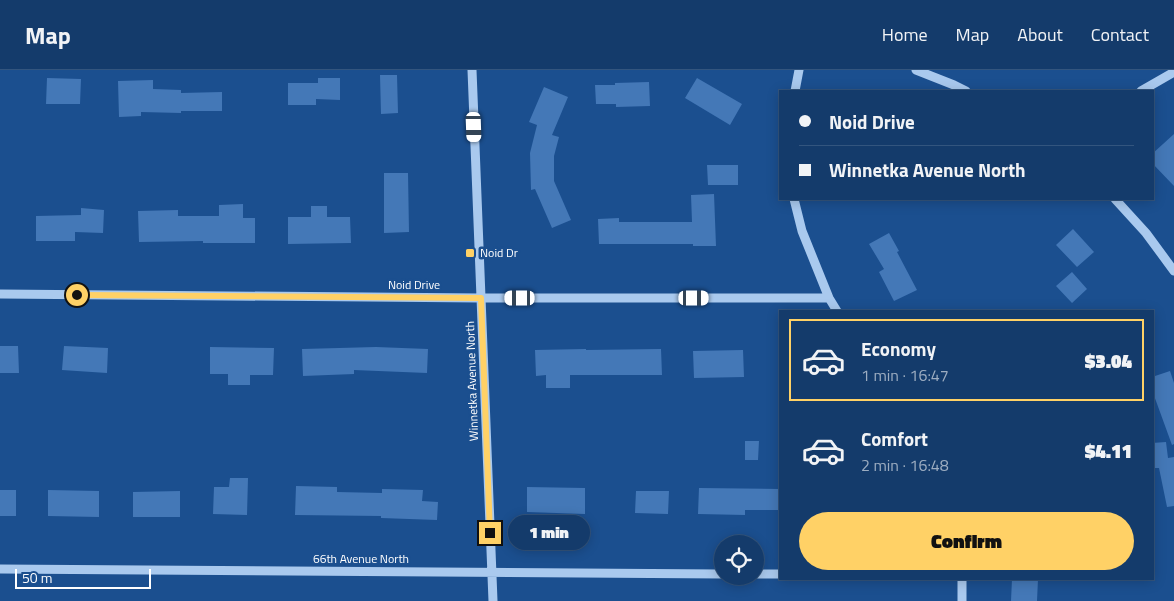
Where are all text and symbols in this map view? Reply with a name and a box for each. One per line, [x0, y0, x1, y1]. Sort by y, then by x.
text: Map [25, 17, 71, 53]
text: Home [882, 21, 928, 48]
text: Map [956, 21, 989, 48]
text: About [1017, 21, 1063, 48]
text: Contact [1091, 21, 1149, 48]
text: Noid Drive [829, 107, 915, 136]
car [465, 112, 482, 142]
text: Winnetka Avenue North [829, 155, 1026, 184]
place label: Noid Dr [480, 243, 518, 262]
marker: Noid Dr [464, 247, 476, 259]
street label: Noid Drive [388, 275, 440, 294]
route start [66, 284, 88, 306]
car [505, 291, 535, 306]
car [679, 291, 709, 306]
street label: Winnetka Avenue North [460, 321, 483, 441]
text: Economy [861, 334, 936, 363]
icon: car [801, 338, 846, 383]
text: $3.04 [1085, 346, 1132, 375]
text: 1 min · 16:47 [861, 363, 949, 387]
text: Comfort [861, 424, 928, 453]
icon: car [801, 428, 846, 473]
text: $4.11 [1085, 436, 1132, 465]
text: 2 min · 16:48 [861, 453, 949, 477]
button: Confirm [799, 512, 1134, 570]
callout: 1 min [508, 516, 590, 550]
text: 1 min [529, 520, 569, 544]
route end [479, 522, 501, 544]
map controls [714, 535, 764, 585]
button: locate [714, 535, 764, 585]
street label: 66th Avenue North [313, 549, 409, 568]
scale bar [15, 566, 151, 589]
text: 50 m [22, 567, 52, 588]

